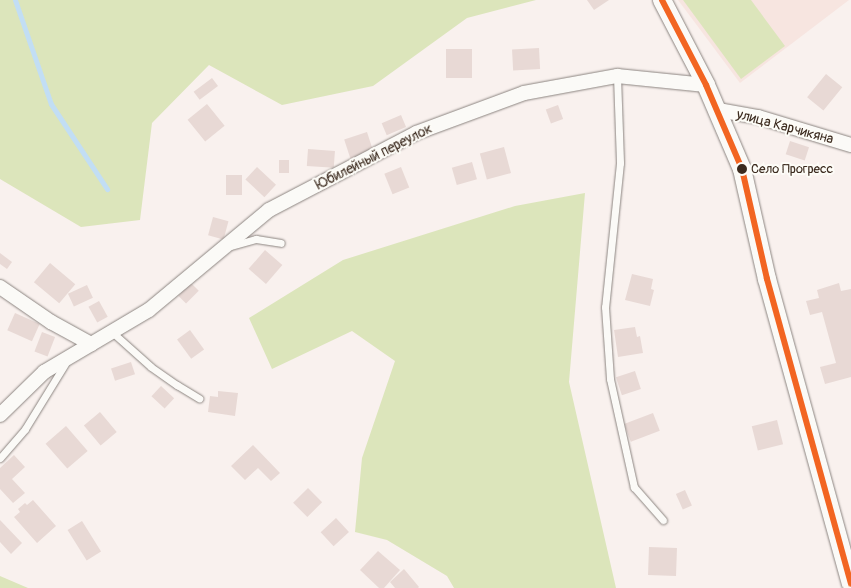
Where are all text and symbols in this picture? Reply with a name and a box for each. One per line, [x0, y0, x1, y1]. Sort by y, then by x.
street label: улица Карчикяна [735, 106, 835, 148]
street label: Юбилейный переулок [313, 120, 435, 194]
place label: Село Прогресс [751, 161, 833, 177]
marker: Село Прогресс [737, 164, 747, 174]

